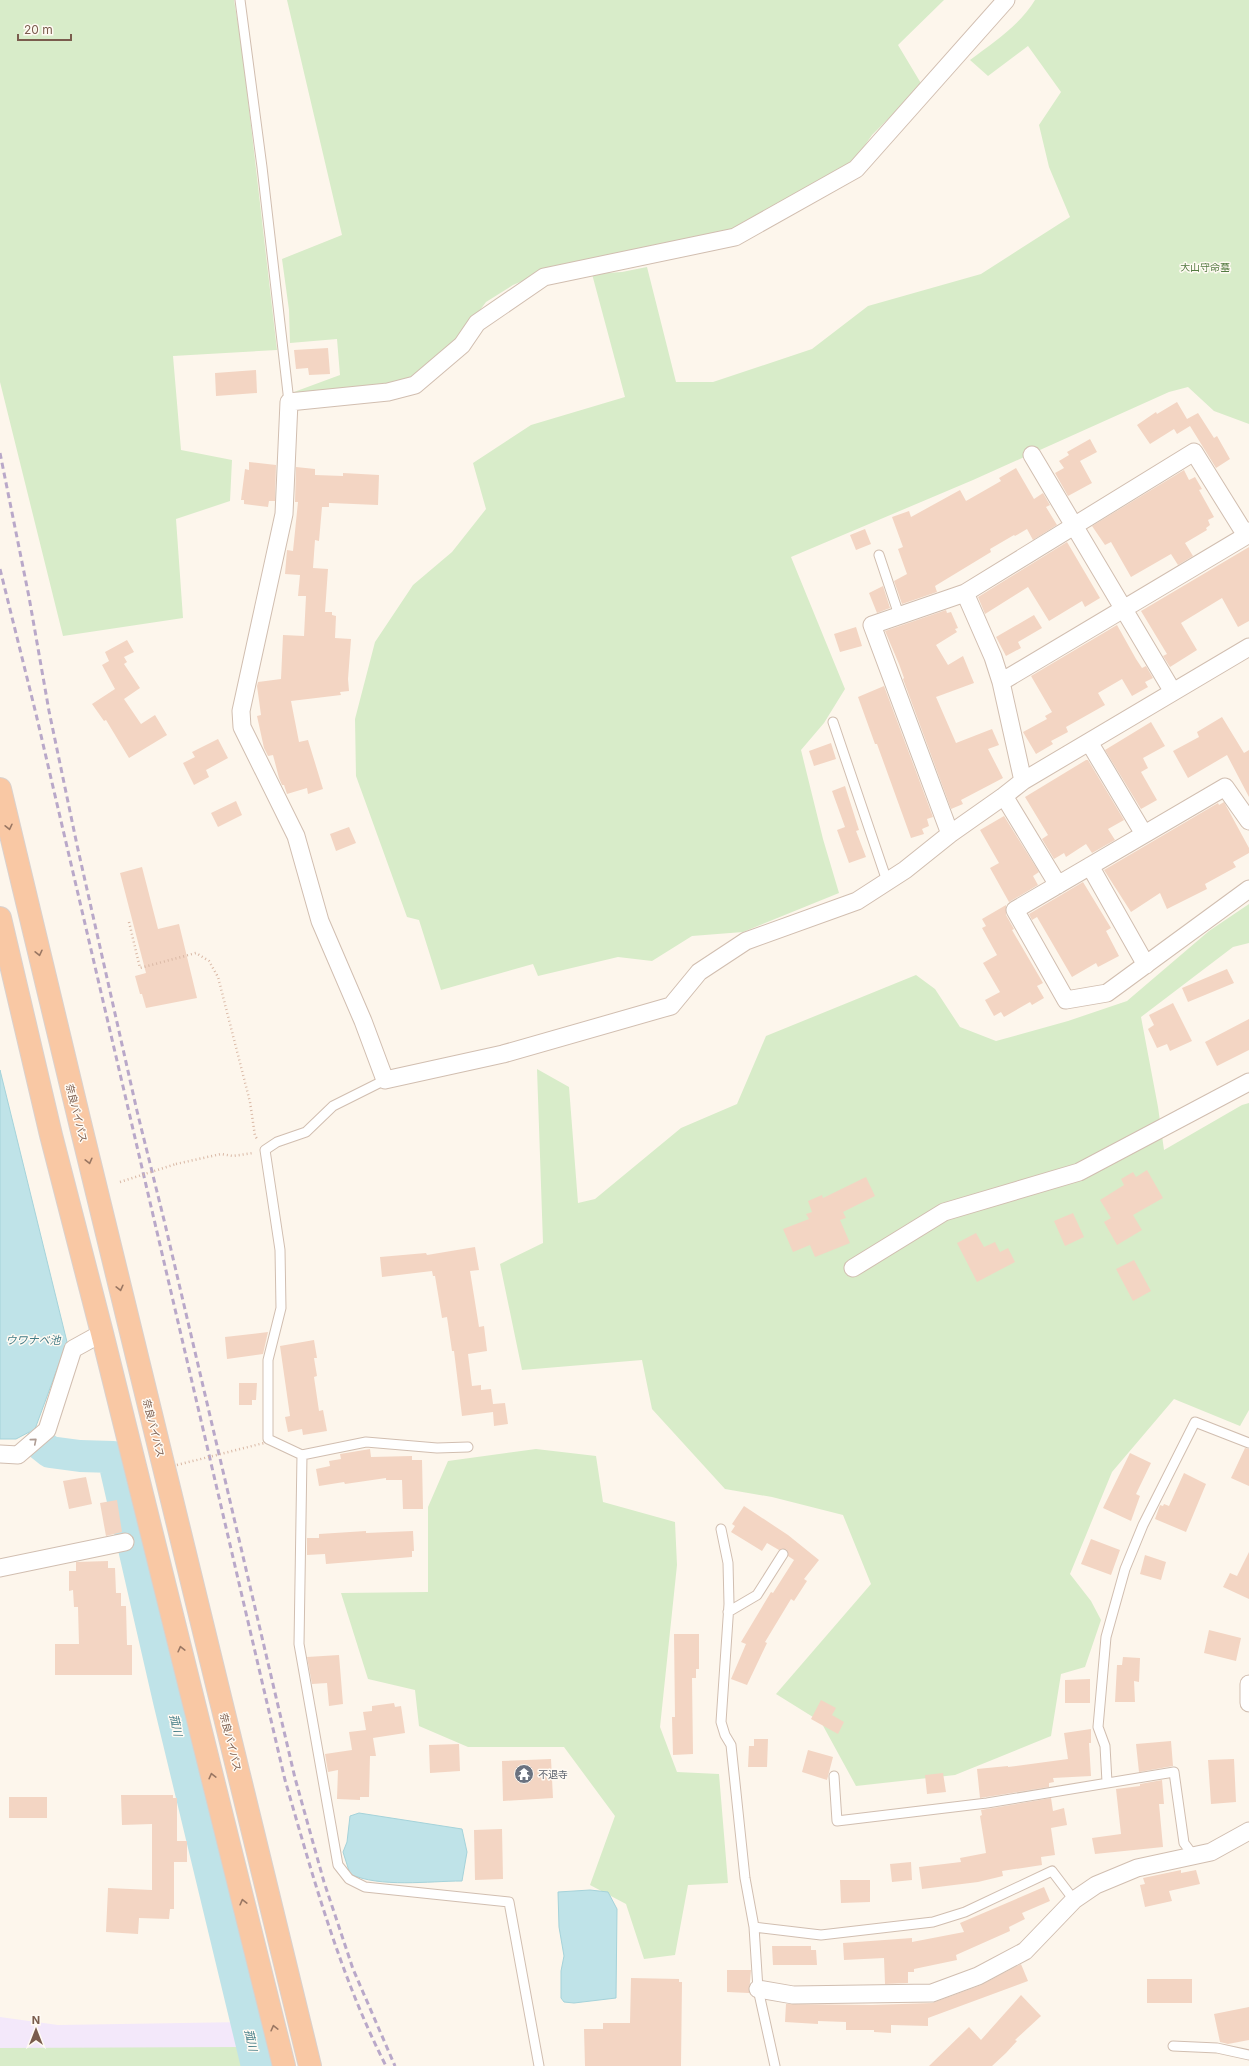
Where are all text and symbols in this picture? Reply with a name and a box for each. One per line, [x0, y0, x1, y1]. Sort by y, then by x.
scale bar [18, 16, 71, 42]
text: 20 m [24, 22, 53, 37]
park label: 大山守命墓 [1180, 261, 1230, 273]
one-way arrow [4, 823, 13, 830]
one-way arrow [35, 950, 43, 957]
street label: 奈良バイパス [64, 1083, 90, 1143]
one-way arrow [84, 1158, 93, 1165]
one-way arrow [115, 1284, 124, 1291]
water label: ウワナベ池 [6, 1333, 61, 1347]
street label: 奈良バイパス [141, 1398, 167, 1458]
one-way arrow [29, 1438, 37, 1445]
one-way arrow [177, 1646, 185, 1653]
street label: 奈良バイパス [218, 1712, 244, 1772]
water label: 菰川 [167, 1713, 186, 1738]
temple icon: 不退寺 [513, 1763, 535, 1785]
place label: 不退寺 [538, 1768, 568, 1780]
one-way arrow [208, 1772, 217, 1779]
one-way arrow [239, 1899, 248, 1906]
north arrow [16, 2010, 56, 2050]
text: N [32, 2013, 40, 2027]
one-way arrow [271, 2025, 279, 2031]
water label: 菰川 [242, 2028, 261, 2053]

